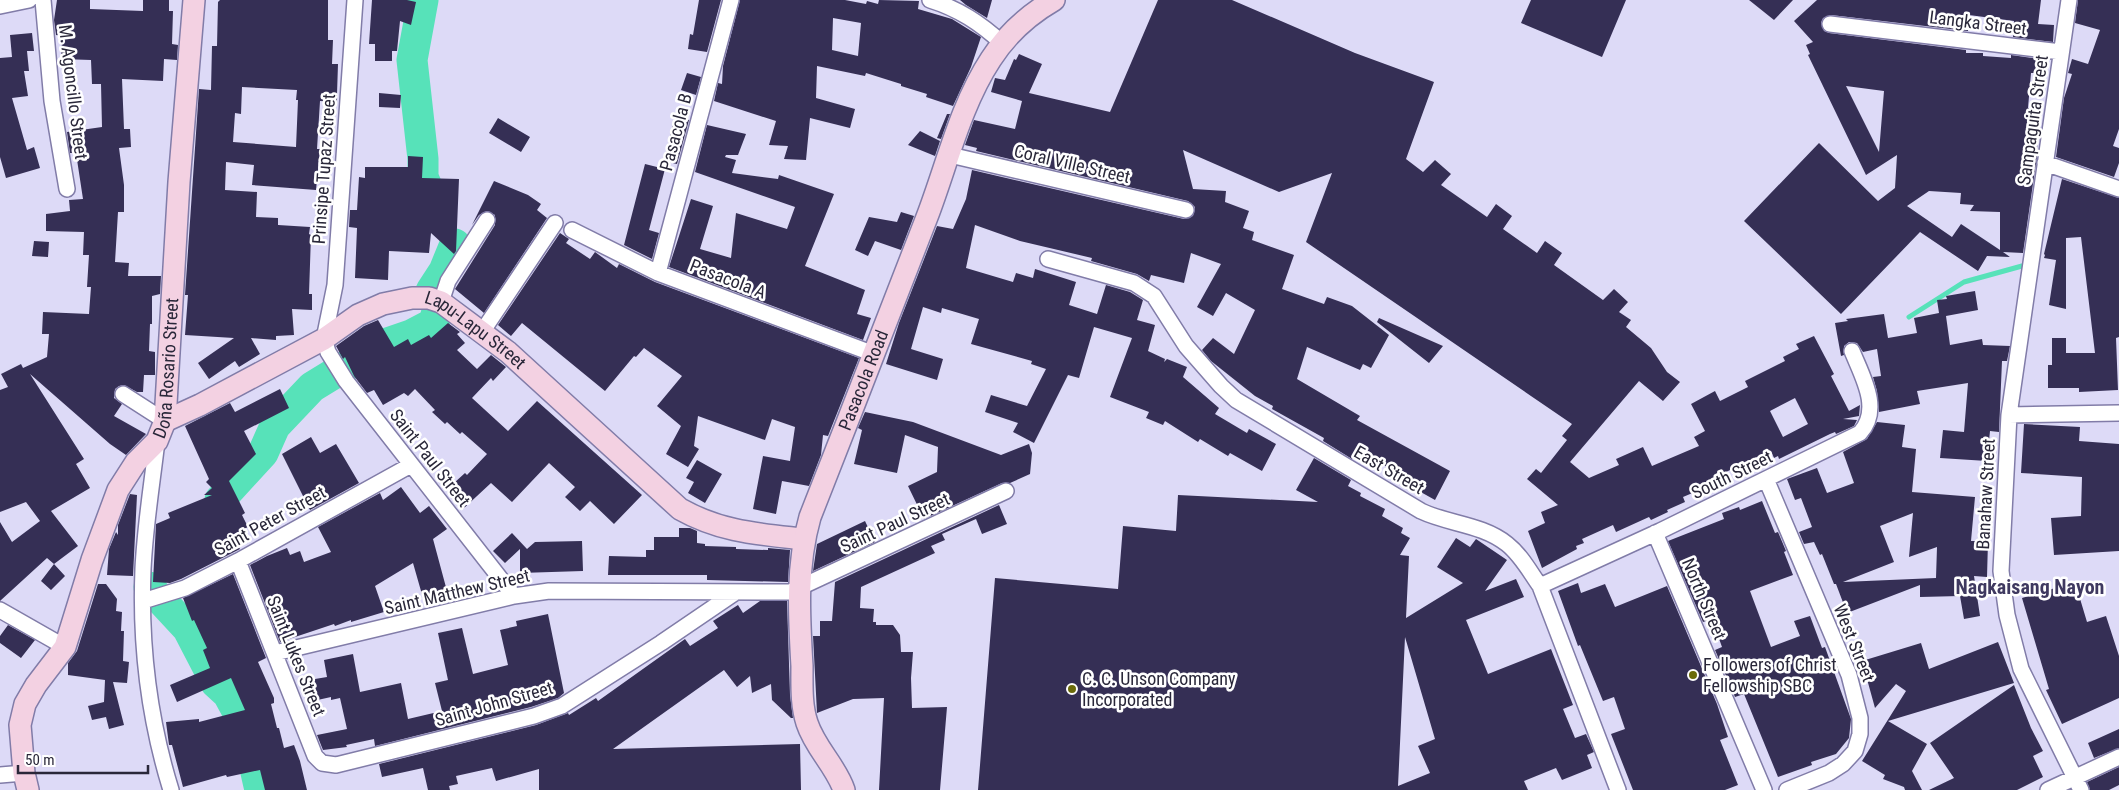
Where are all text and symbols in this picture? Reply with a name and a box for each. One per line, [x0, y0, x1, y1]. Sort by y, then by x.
street label: Langka Street [1928, 6, 2028, 39]
street label: M. Agoncillo Street [55, 23, 92, 160]
street label: Sampaguita Street [2013, 54, 2052, 186]
street label: Pasacola B [655, 91, 696, 173]
street label: Prinsipe Tupaz Street [308, 93, 339, 245]
street label: Coral Ville Street [1012, 140, 1132, 187]
street label: Pasacola A [687, 254, 770, 303]
street label: Lapu-Lapu Street [422, 286, 531, 373]
street label: Doña Rosario Street [148, 297, 182, 441]
street label: Pasacola Road [834, 327, 892, 433]
street label: Saint Paul Street [386, 405, 475, 511]
street label: Banahaw Street [1972, 438, 1999, 550]
street label: East Street [1350, 441, 1428, 498]
street label: South Street [1688, 446, 1776, 503]
street label: Saint Peter Street [210, 481, 329, 560]
street label: Saint Paul Street [837, 488, 953, 557]
street label: North Street [1678, 555, 1731, 643]
street label: Saint Matthew Street [382, 565, 531, 618]
district label: Nagkaisang Nayon [1956, 575, 2104, 599]
street label: Saint Lukes Street [263, 593, 330, 719]
street label: West Street [1829, 601, 1880, 685]
place label: Followers of Christ Fellowship SBC [1703, 654, 1837, 696]
place label: C. C. Unson Company Incorporated [1082, 668, 1236, 710]
marker: Followers of Christ Fellowship SBC [1687, 669, 1699, 681]
street label: Saint John Street [432, 677, 555, 730]
marker: C. C. Unson Company Incorporated [1066, 683, 1078, 695]
scale bar [18, 742, 148, 774]
text: 50 m [25, 751, 55, 769]

